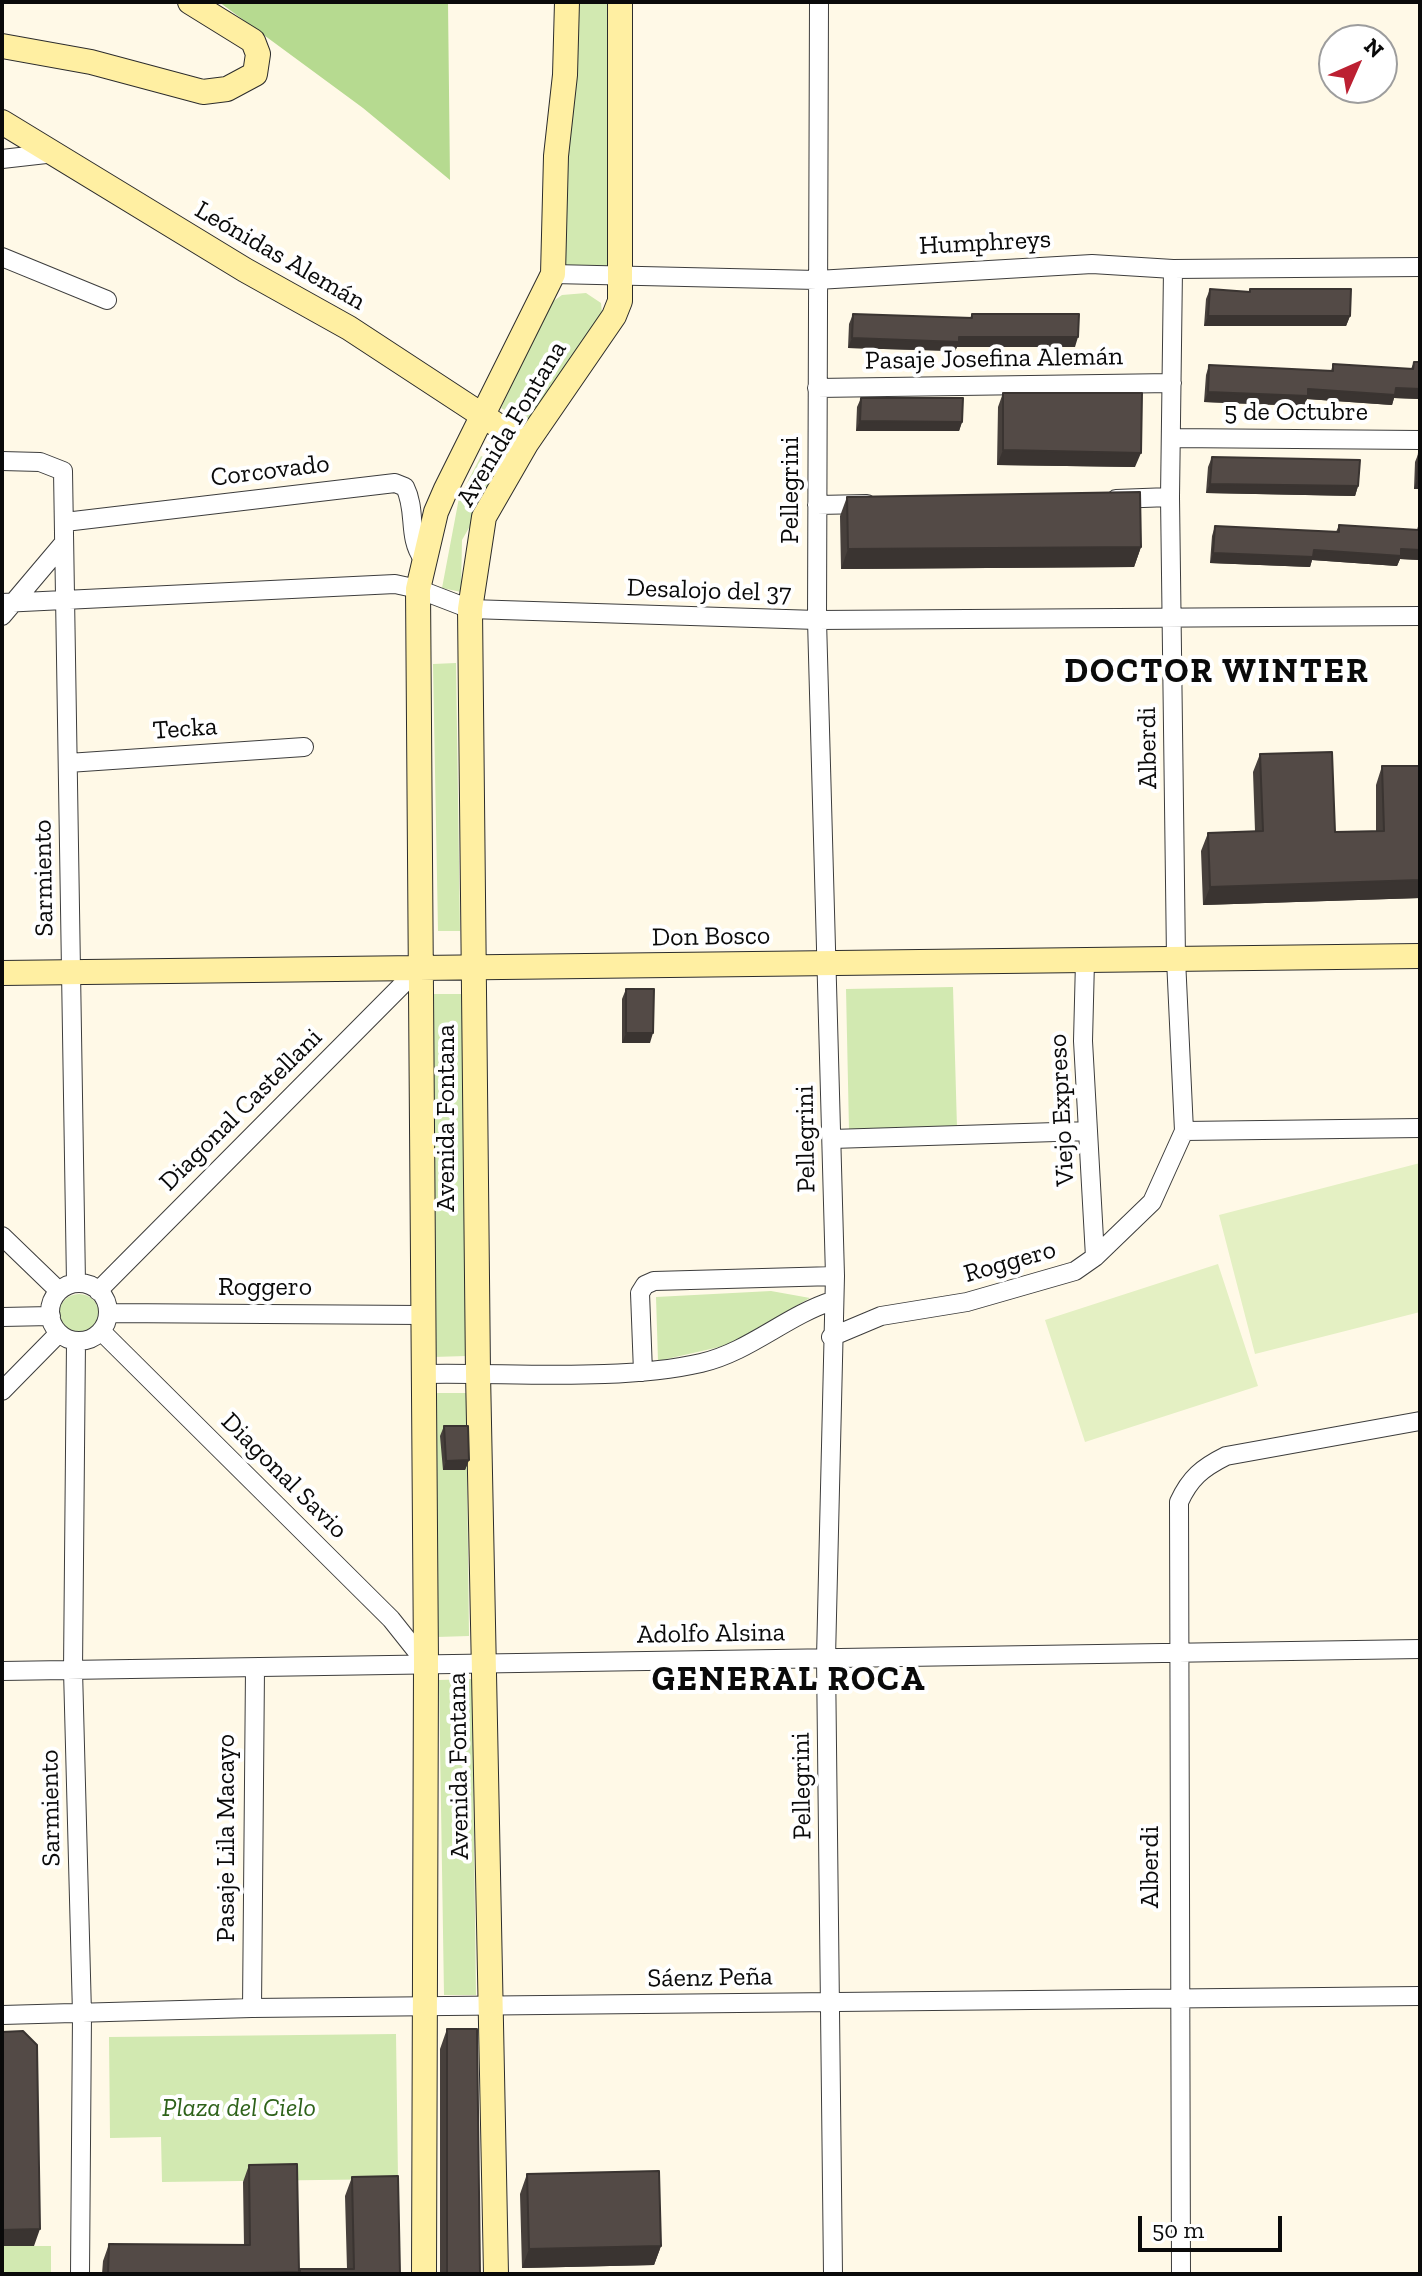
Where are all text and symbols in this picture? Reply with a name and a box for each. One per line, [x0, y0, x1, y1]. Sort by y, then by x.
north arrow [1318, 24, 1398, 104]
text: N [1358, 33, 1389, 64]
street label: Leónidas Alemán [189, 195, 371, 317]
street label: Humphreys [918, 224, 1052, 262]
street label: Avenida Fontana [450, 336, 574, 512]
street label: Pasaje Josefina Alemán [865, 341, 1123, 377]
street label: 5 de Octubre [1224, 397, 1368, 429]
street label: Pellegrini [775, 436, 807, 544]
street label: Corcovado [209, 448, 331, 494]
street label: Desalojo del 37 [626, 573, 792, 609]
district label: DOCTOR WINTER [1064, 652, 1370, 692]
street label: Alberdi [1132, 707, 1164, 789]
street label: Tecka [152, 711, 218, 747]
street label: Sarmiento [27, 819, 61, 937]
street label: Don Bosco [652, 920, 770, 954]
street label: Diagonal Castellani [153, 1022, 329, 1198]
street label: Avenida Fontana [431, 1024, 463, 1212]
street label: Viejo Expreso [1042, 1033, 1082, 1187]
street label: Pellegrini [789, 1085, 823, 1193]
street label: Roggero [961, 1234, 1059, 1290]
street label: Roggero [218, 1272, 312, 1304]
street label: Diagonal Savio [214, 1406, 354, 1546]
street label: Adolfo Alsina [637, 1617, 785, 1651]
district label: GENERAL ROCA [652, 1660, 926, 1700]
street label: Avenida Fontana [442, 1672, 476, 1860]
street label: Pellegrini [785, 1732, 819, 1840]
street label: Pasaje Lila Macayo [211, 1734, 243, 1942]
street label: Sarmiento [34, 1749, 68, 1867]
street label: Alberdi [1135, 1826, 1167, 1908]
street label: Sáenz Peña [647, 1961, 773, 1995]
park label: Plaza del Cielo [162, 2093, 316, 2125]
scale bar [1142, 2200, 1286, 2250]
text: 50 m [1152, 2215, 1204, 2244]

